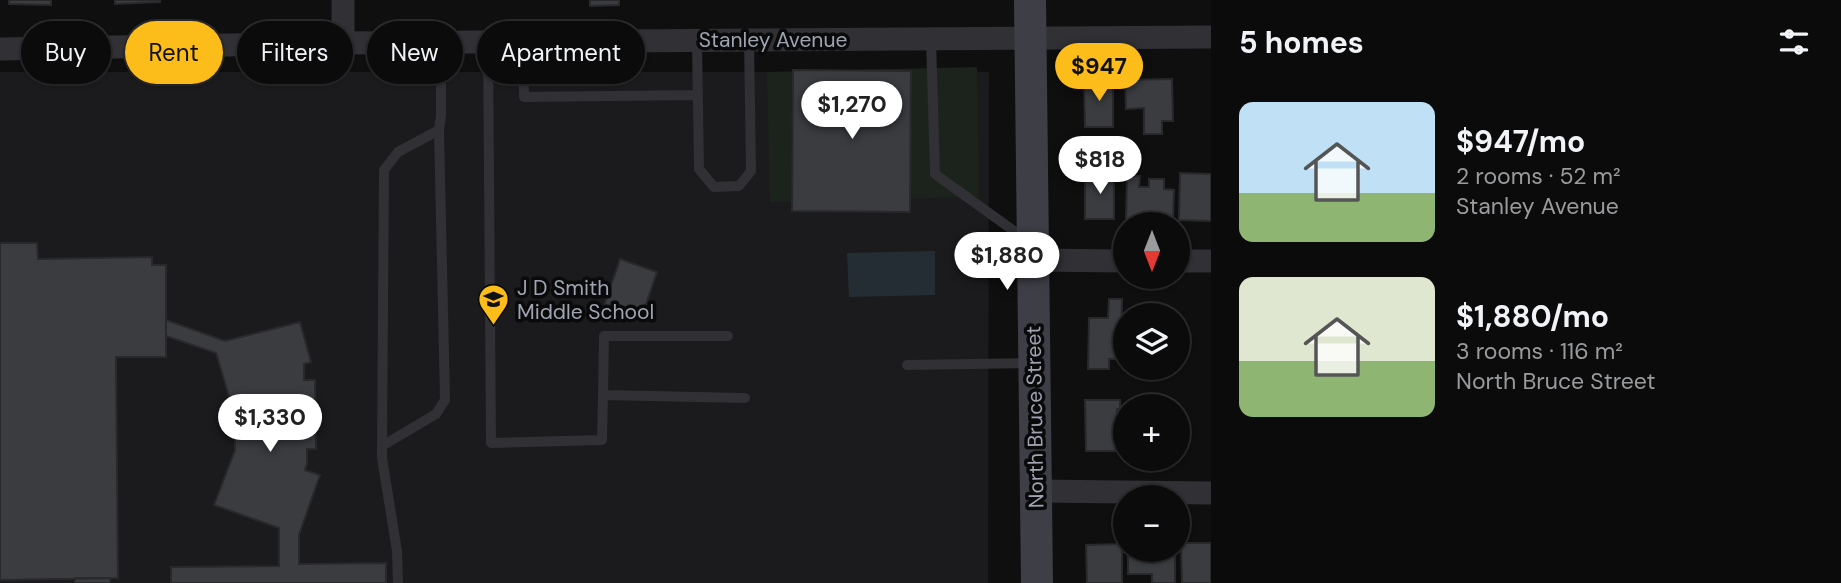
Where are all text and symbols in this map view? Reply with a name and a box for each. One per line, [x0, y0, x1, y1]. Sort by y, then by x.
chip: Buy [21, 21, 111, 84]
chip: Rent [125, 21, 223, 84]
chip: Filters [237, 21, 353, 84]
chip: New [367, 21, 463, 84]
chip: Apartment [477, 21, 645, 84]
text: 5 homes [1239, 23, 1364, 62]
icon: filters [1775, 23, 1813, 61]
street label: Stanley Avenue [699, 26, 847, 54]
pin: $947 [1058, 43, 1140, 103]
text: $947 [1071, 51, 1127, 81]
pin: $1,270 [795, 82, 909, 141]
text: $1,270 [817, 89, 887, 119]
text: $947/mo [1456, 122, 1585, 161]
icon: home [1295, 130, 1379, 214]
pin: $818 [1059, 136, 1141, 196]
text: $818 [1075, 144, 1125, 174]
text: 2 rooms · 52 m² [1456, 161, 1621, 191]
text: Stanley Avenue [1456, 191, 1619, 221]
north arrow [1113, 212, 1190, 289]
map controls [1113, 212, 1190, 562]
pin: $1,880 [950, 232, 1064, 292]
text: $1,880 [970, 240, 1044, 270]
place label: J D Smith Middle School [517, 274, 654, 326]
school or university icon: J D Smith Middle School [477, 283, 511, 327]
text: $1,880/mo [1456, 297, 1609, 336]
button: layers [1113, 303, 1190, 380]
icon: home [1295, 305, 1379, 389]
street label: North Bruce Street [1019, 326, 1051, 508]
text: 3 rooms · 116 m² [1456, 336, 1623, 366]
text: North Bruce Street [1456, 366, 1655, 396]
pin: $1,330 [213, 394, 327, 454]
button: + [1113, 394, 1190, 471]
text: $1,330 [234, 402, 306, 432]
button: − [1113, 485, 1190, 562]

